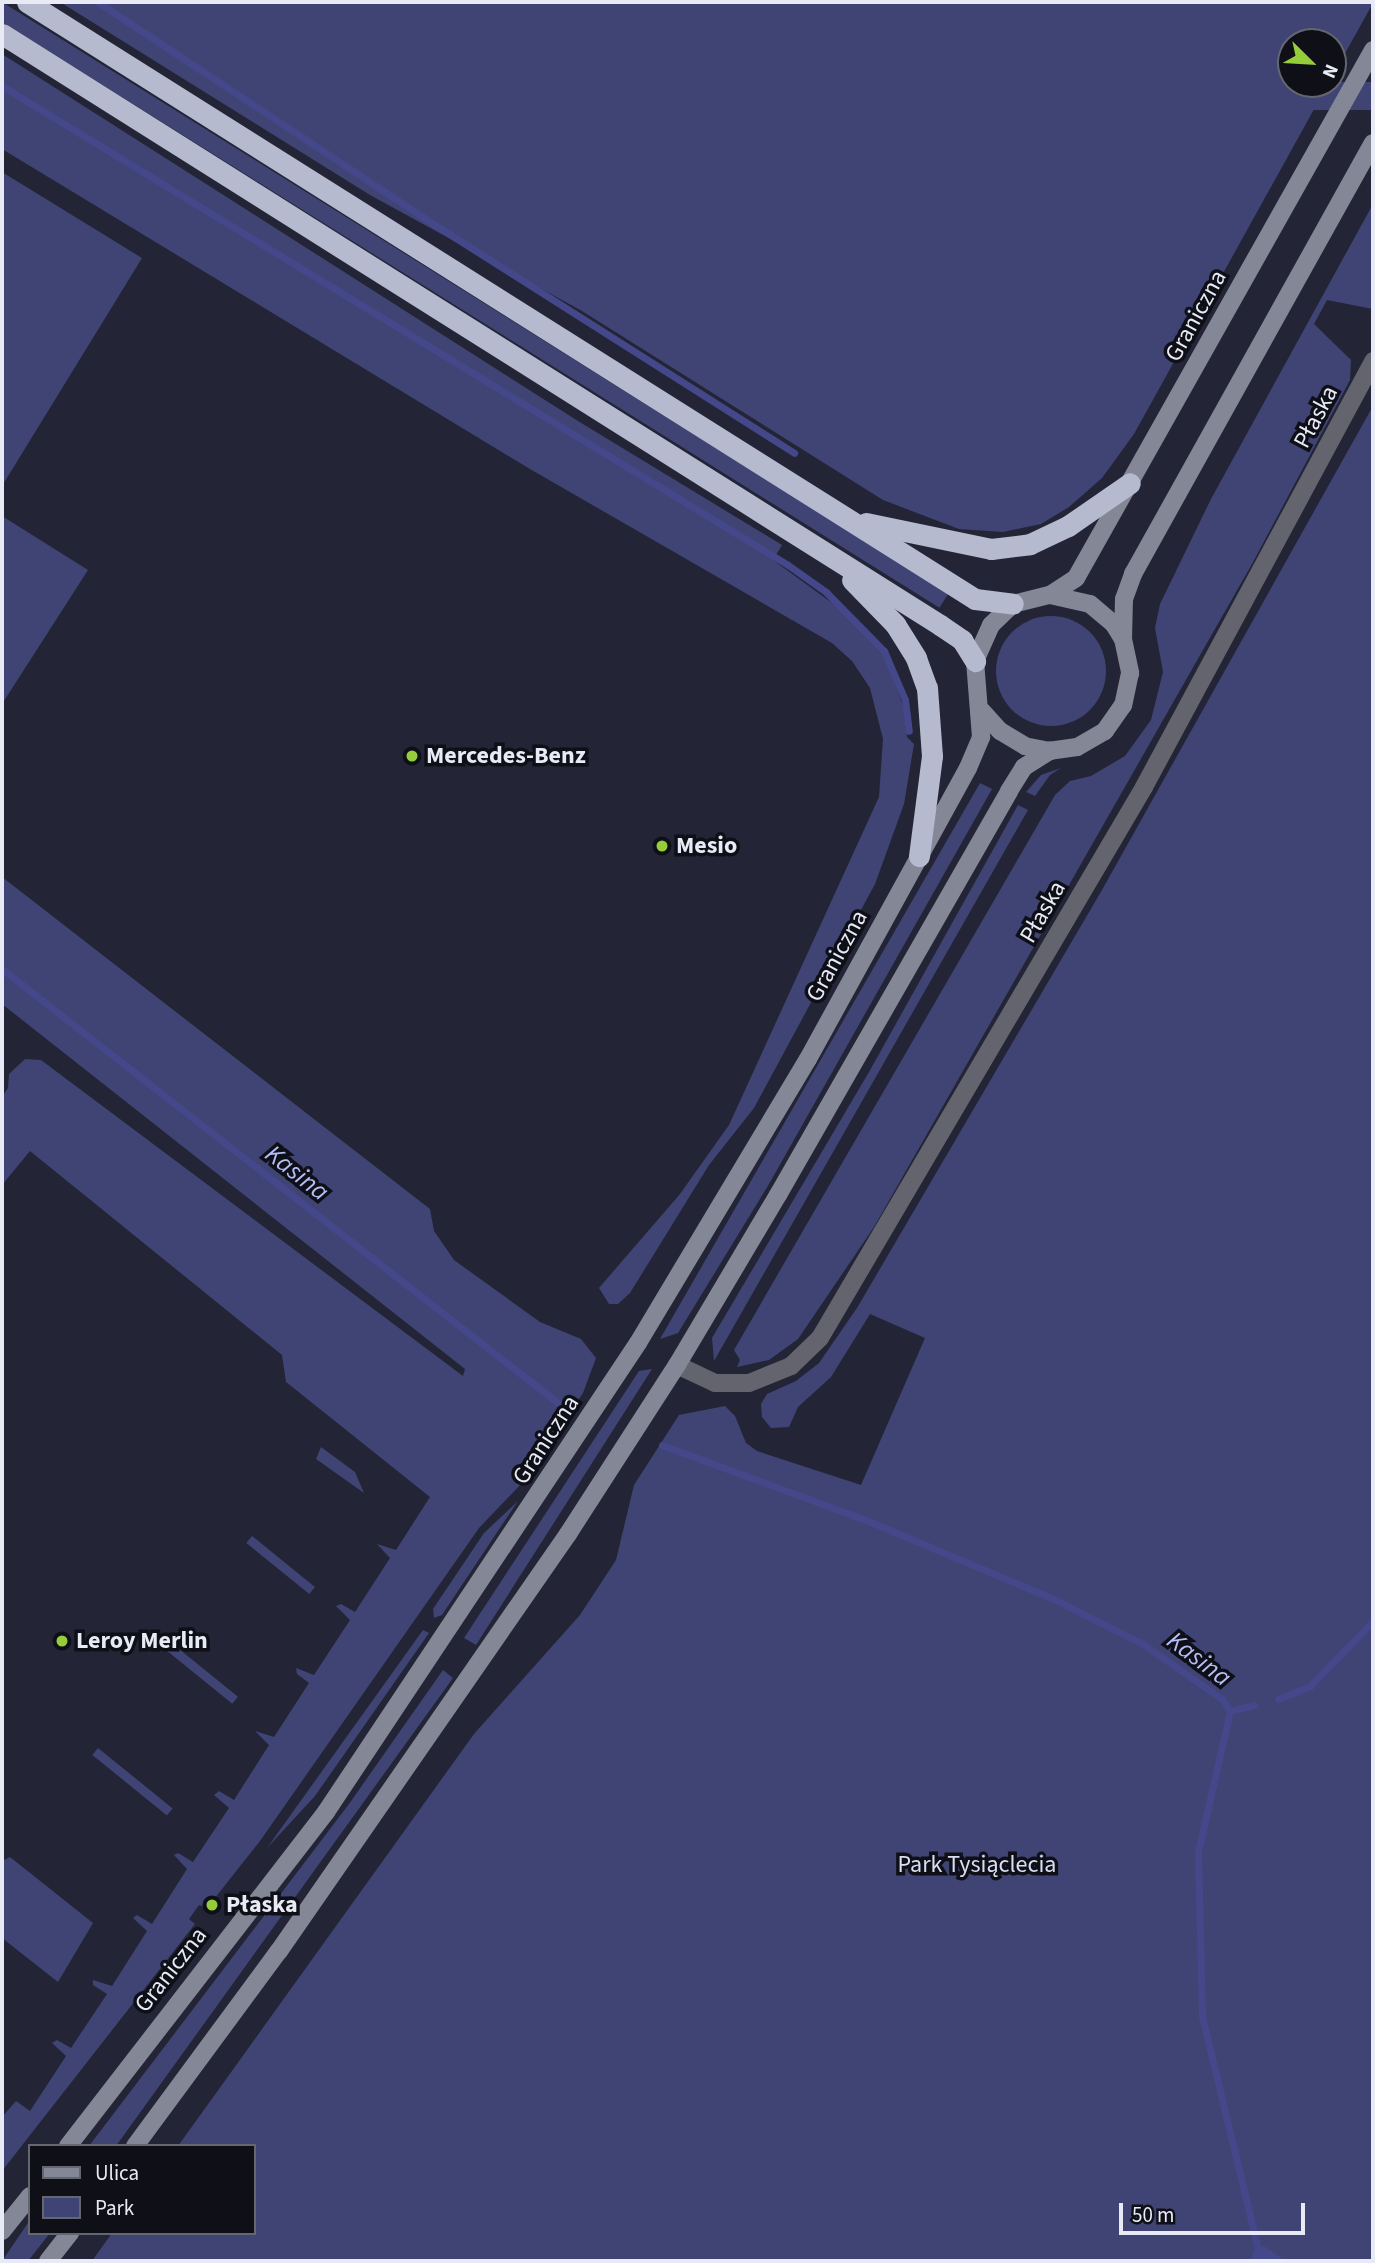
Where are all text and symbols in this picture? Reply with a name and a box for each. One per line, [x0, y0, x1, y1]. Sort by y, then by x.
north arrow [1277, 28, 1347, 98]
text: N [1315, 60, 1345, 82]
street label: Graniczna [1159, 265, 1233, 367]
street label: Płaska [1288, 381, 1344, 453]
place label: Mercedes-Benz [426, 742, 586, 770]
marker: Mercedes-Benz [404, 748, 420, 764]
place label: Mesio [676, 832, 737, 860]
marker: Mesio [654, 838, 670, 854]
street label: Płaska [1014, 876, 1072, 948]
street label: Graniczna [800, 905, 874, 1007]
water label: Kasina [259, 1138, 335, 1208]
street label: Graniczna [507, 1390, 585, 1490]
water label: Kasina [1161, 1625, 1237, 1693]
place label: Leroy Merlin [76, 1627, 208, 1655]
marker: Leroy Merlin [54, 1633, 70, 1649]
park label: Park Tysiąclecia [898, 1851, 1056, 1879]
place label: Płaska [226, 1891, 298, 1919]
marker: Płaska [204, 1897, 220, 1913]
street label: Graniczna [129, 1922, 213, 2018]
legend [28, 2144, 256, 2235]
text: Ulica [95, 2158, 139, 2188]
scale bar [1123, 2190, 1308, 2234]
text: Park [95, 2193, 134, 2223]
text: 50 m [1132, 2200, 1174, 2230]

